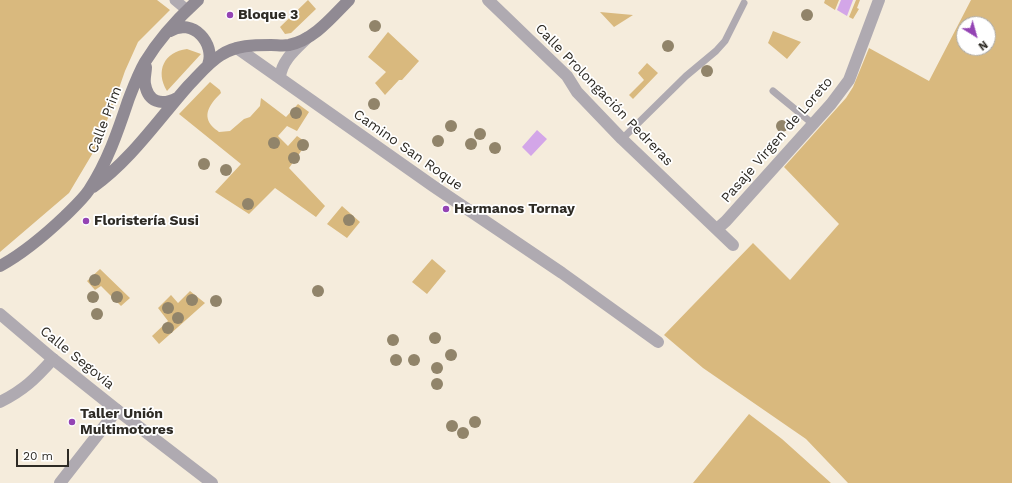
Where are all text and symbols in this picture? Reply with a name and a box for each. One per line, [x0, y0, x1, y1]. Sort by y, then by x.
place label: Bloque 3 [238, 7, 298, 23]
marker: Bloque 3 [225, 10, 235, 20]
north arrow [956, 16, 996, 56]
street label: Calle Prolongación Pedreras [532, 20, 676, 170]
text: N [976, 38, 990, 53]
street label: Pasaje Virgen de Loreto [718, 74, 836, 206]
street label: Calle Prim [85, 84, 125, 156]
street label: Camino San Roque [350, 106, 466, 194]
place label: Hermanos Tornay [454, 201, 575, 217]
marker: Hermanos Tornay [441, 204, 451, 214]
place label: Floristería Susi [94, 213, 199, 229]
marker: Floristería Susi [81, 216, 91, 226]
street label: Calle Segovia [36, 323, 118, 393]
place label: Taller Unión Multimotores [80, 406, 173, 438]
marker: Taller Unión Multimotores [67, 417, 77, 427]
scale bar [18, 441, 71, 467]
text: 20 m [23, 449, 53, 463]

